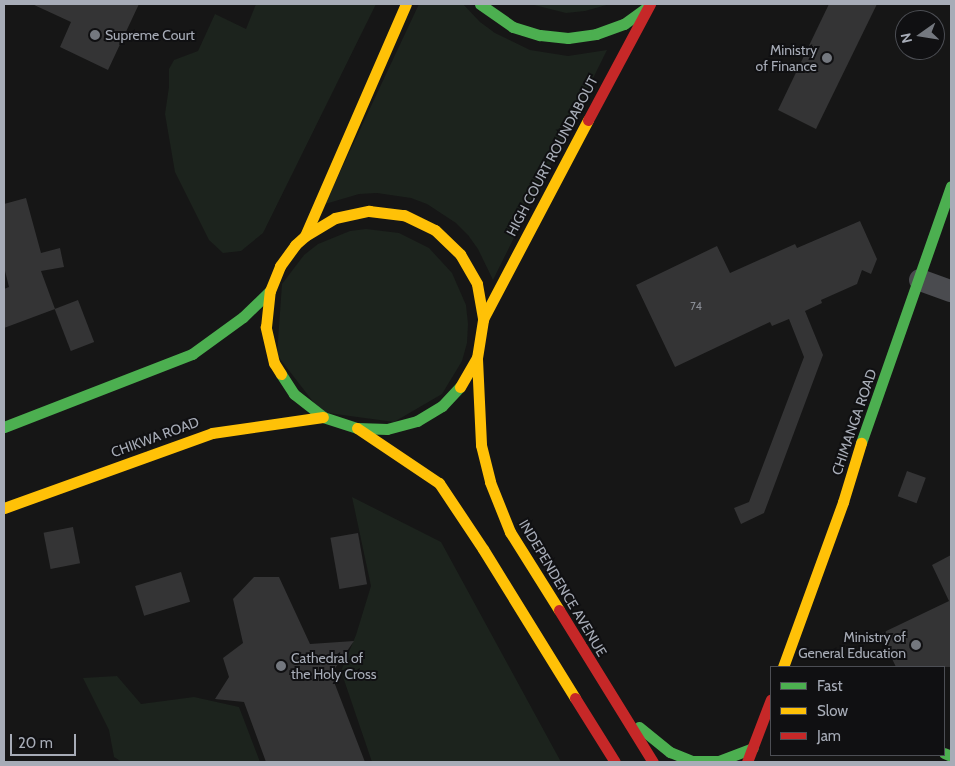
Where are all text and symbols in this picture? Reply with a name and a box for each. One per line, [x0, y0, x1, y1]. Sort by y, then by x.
north arrow [895, 10, 945, 60]
place label: Supreme Court [105, 27, 195, 43]
marker: Supreme Court [89, 29, 101, 41]
text: N [896, 31, 916, 45]
place label: Ministry of Finance [756, 42, 817, 74]
marker: Ministry of Finance [821, 52, 833, 64]
street label: HIGH COURT ROUNDABOUT [503, 73, 601, 239]
house number: 74 [690, 299, 702, 313]
street label: CHIMANGA ROAD [828, 367, 880, 477]
street label: CHIKWA ROAD [109, 413, 201, 461]
street label: INDEPENDENCE AVENUE [516, 517, 610, 659]
place label: Ministry of General Education [798, 629, 906, 662]
marker: Ministry of General Education [910, 639, 922, 651]
place label: Cathedral of the Holy Cross [291, 650, 376, 682]
marker: Cathedral of the Holy Cross [275, 660, 287, 672]
legend [770, 666, 945, 756]
text: Fast [817, 677, 842, 695]
text: Slow [817, 702, 848, 720]
scale bar [12, 724, 79, 756]
text: Jam [817, 727, 841, 745]
text: 20 m [18, 734, 53, 752]

